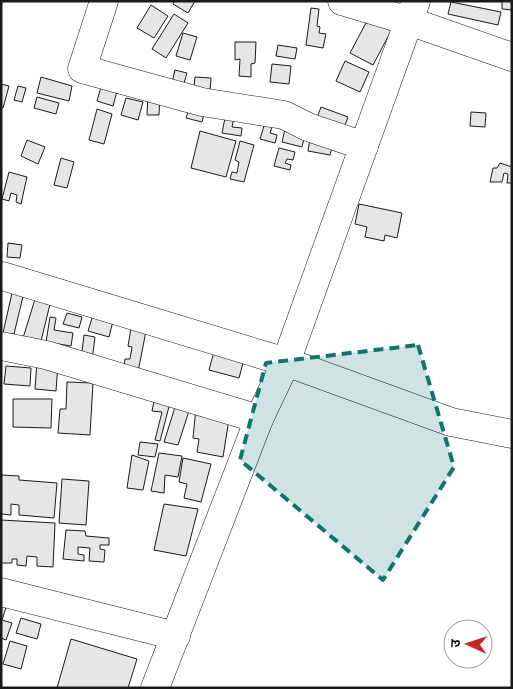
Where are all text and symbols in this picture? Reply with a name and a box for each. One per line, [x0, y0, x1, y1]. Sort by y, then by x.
north arrow [443, 619, 493, 669]
text: उ [447, 638, 463, 648]

